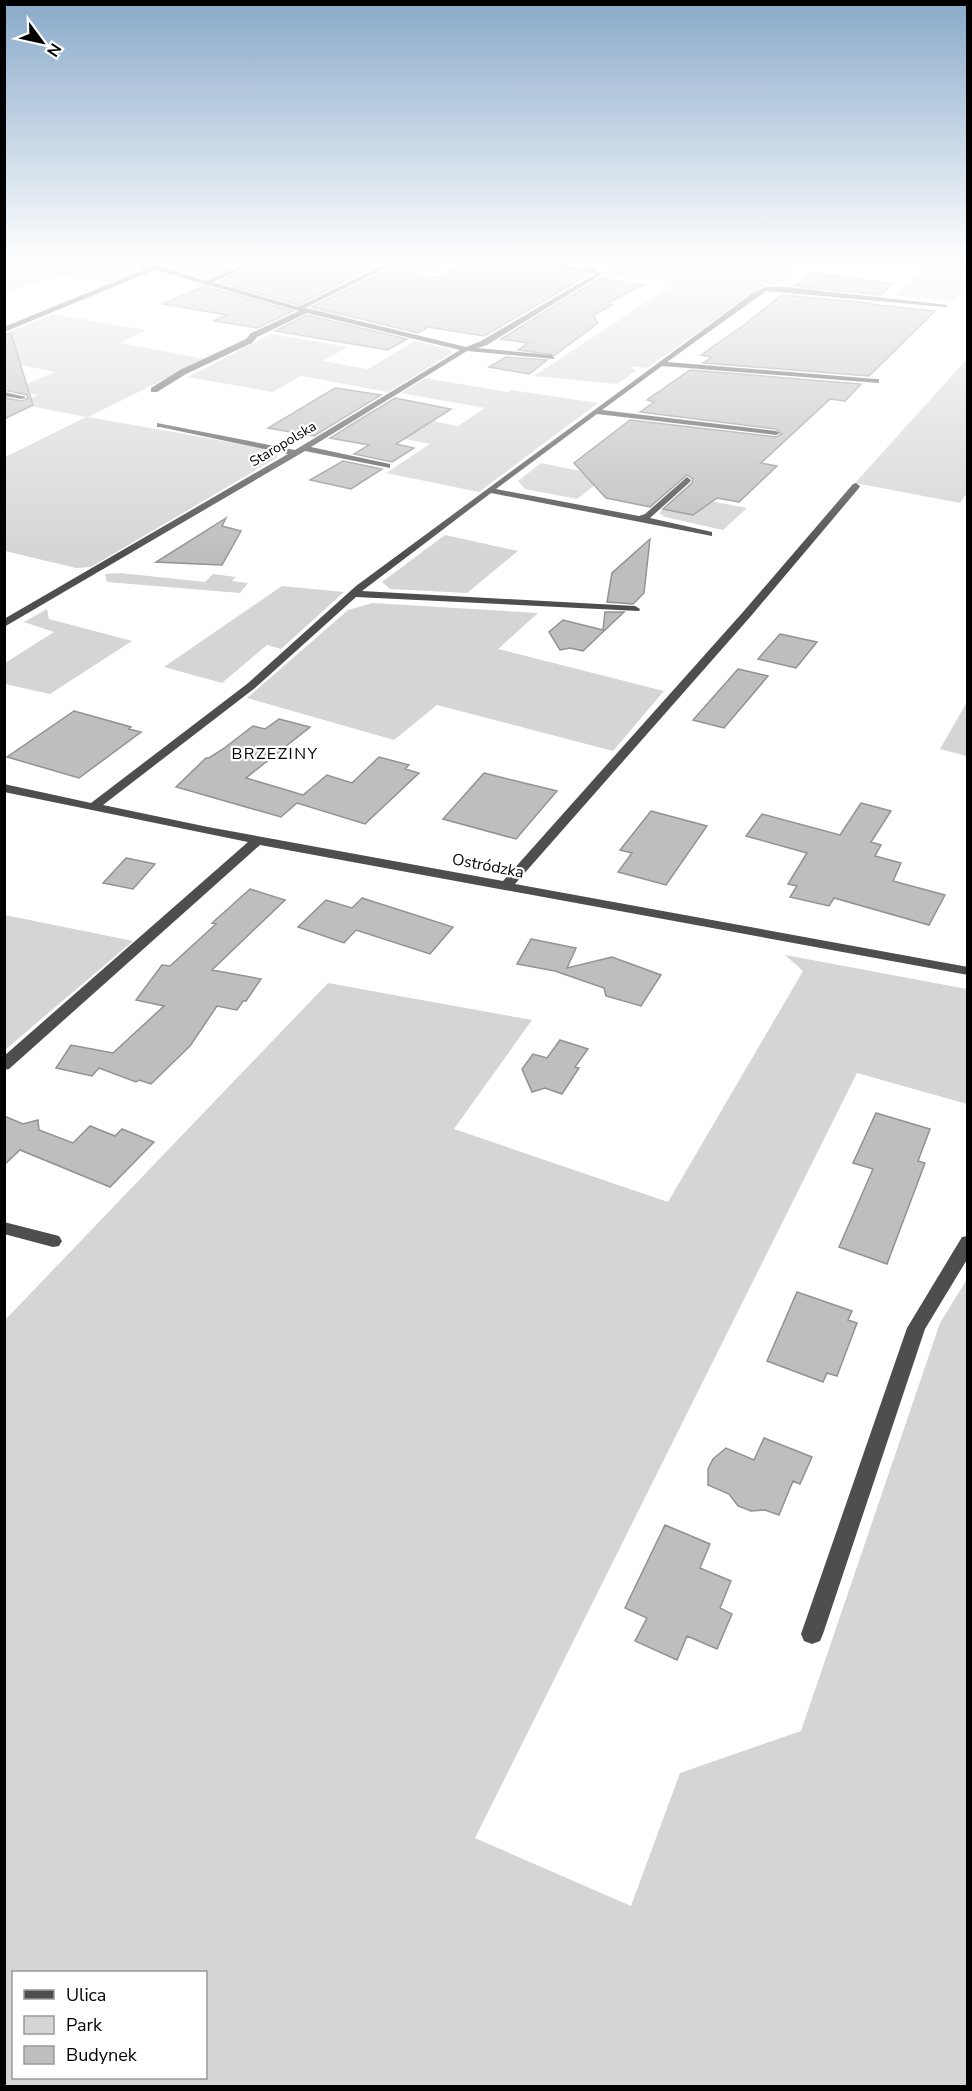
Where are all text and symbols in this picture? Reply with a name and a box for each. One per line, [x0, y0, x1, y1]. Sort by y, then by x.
north arrow [12, 12, 72, 72]
text: N [41, 39, 66, 61]
street label: Staropolska [246, 417, 320, 471]
district label: BRZEZINY [231, 743, 319, 765]
street label: Ostródzka [450, 848, 526, 884]
legend [12, 1971, 207, 2079]
text: Ulica [66, 1983, 106, 2007]
text: Park [66, 2013, 103, 2037]
text: Budynek [66, 2043, 138, 2067]

